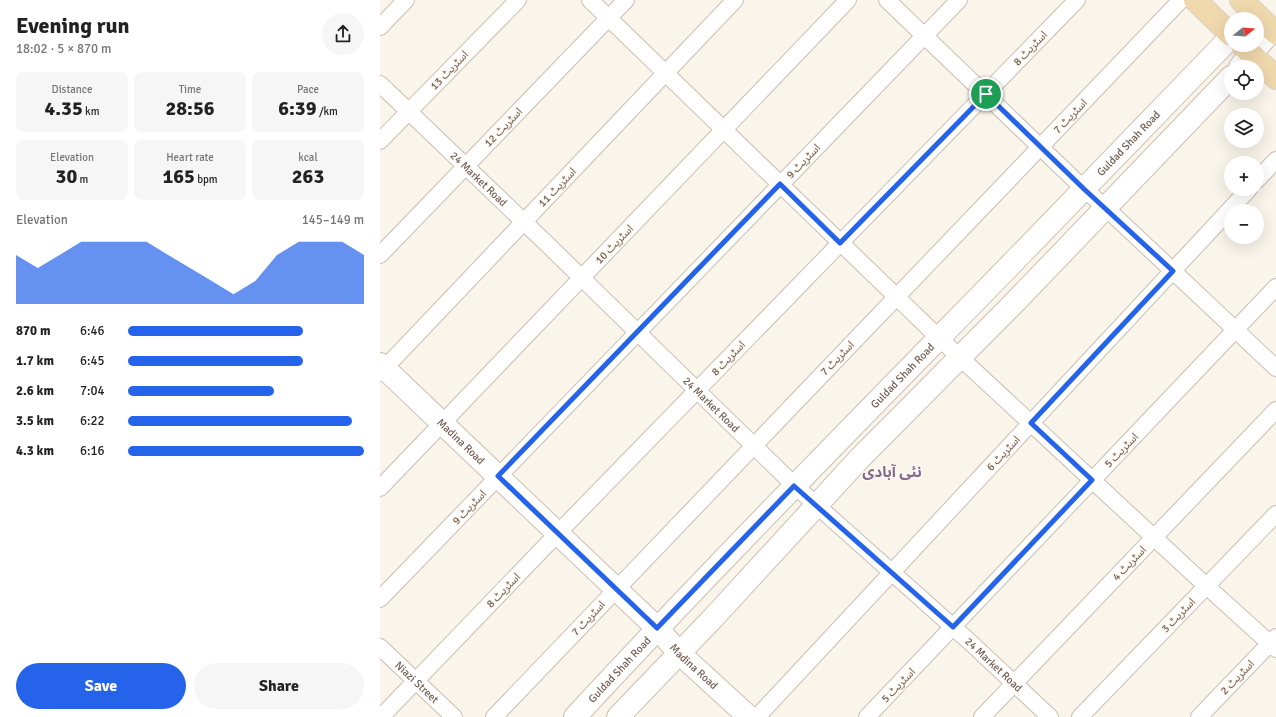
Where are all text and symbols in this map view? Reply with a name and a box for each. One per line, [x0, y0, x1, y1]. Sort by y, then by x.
text: Evening run [16, 12, 130, 39]
north arrow [1224, 12, 1264, 52]
map controls [1224, 12, 1264, 244]
button: share [322, 13, 364, 55]
street label: اسٹریٹ 8 [1011, 28, 1050, 68]
text: 18:02 · 5 × 870 m [16, 41, 111, 57]
street label: اسٹریٹ 13 [428, 48, 471, 93]
button: locate [1224, 60, 1264, 100]
pin [969, 77, 1003, 111]
text: Distance [52, 83, 92, 96]
text: Time [179, 83, 201, 96]
text: Pace [297, 83, 319, 96]
icon: arrive [975, 83, 997, 105]
text: 4.35 [45, 96, 83, 121]
text: 28:56 [165, 96, 215, 121]
text: 6:39 [278, 96, 316, 121]
street label: اسٹریٹ 7 [1051, 96, 1090, 136]
text: km [83, 105, 99, 118]
text: /km [316, 105, 338, 118]
street label: اسٹریٹ 12 [482, 105, 525, 150]
street label: Guldad Shah Road [1094, 108, 1163, 179]
button: layers [1224, 108, 1264, 148]
street label: اسٹریٹ 9 [784, 141, 823, 181]
street label: 24 Market Road [448, 149, 510, 209]
text: Elevation [50, 151, 94, 164]
text: Heart rate [166, 151, 214, 164]
text: kcal [298, 151, 318, 164]
button: + [1224, 156, 1264, 196]
text: 30 [56, 164, 77, 189]
text: 165 [162, 164, 195, 189]
text: 263 [292, 164, 324, 189]
street label: اسٹریٹ 11 [536, 165, 579, 210]
text: m [77, 173, 88, 186]
text: bpm [195, 173, 218, 186]
button: − [1224, 204, 1264, 244]
text: Elevation [16, 212, 68, 228]
text: 145–149 m [302, 212, 364, 228]
street label: اسٹریٹ 10 [593, 222, 636, 267]
text: 870 m [16, 323, 50, 339]
text: 6:46 [80, 323, 105, 339]
street label: اسٹریٹ 8 [709, 338, 748, 378]
street label: اسٹریٹ 7 [818, 338, 857, 378]
street label: Guldad Shah Road [868, 341, 937, 411]
text: 1.7 km [16, 353, 54, 369]
text: 6:45 [80, 353, 105, 369]
street label: 24 Market Road [680, 374, 742, 435]
text: 2.6 km [16, 383, 54, 399]
text: 7:04 [80, 383, 105, 399]
text: 3.5 km [16, 413, 54, 429]
text: 6:22 [80, 413, 105, 429]
street label: Madina Road [434, 416, 487, 467]
street label: اسٹریٹ 5 [1102, 430, 1141, 470]
street label: اسٹریٹ 6 [984, 433, 1023, 474]
text: 4.3 km [16, 443, 54, 459]
text: 6:16 [80, 443, 105, 459]
district label: نئی آبادی [862, 463, 922, 481]
street label: اسٹریٹ 9 [450, 487, 489, 527]
street label: اسٹریٹ 4 [1110, 543, 1149, 583]
street label: اسٹریٹ 8 [484, 570, 523, 610]
street label: اسٹریٹ 3 [1159, 595, 1198, 635]
street label: اسٹریٹ 7 [569, 598, 608, 639]
street label: Guldad Shah Road [586, 634, 654, 706]
street label: 24 Market Road [962, 635, 1025, 695]
street label: Madina Road [667, 641, 720, 692]
street label: اسٹریٹ 2 [1218, 657, 1257, 697]
street label: Niazi Street [392, 659, 441, 706]
button: Save [16, 663, 186, 709]
button: Share [194, 663, 364, 709]
street label: اسٹریٹ 5 [879, 665, 918, 705]

